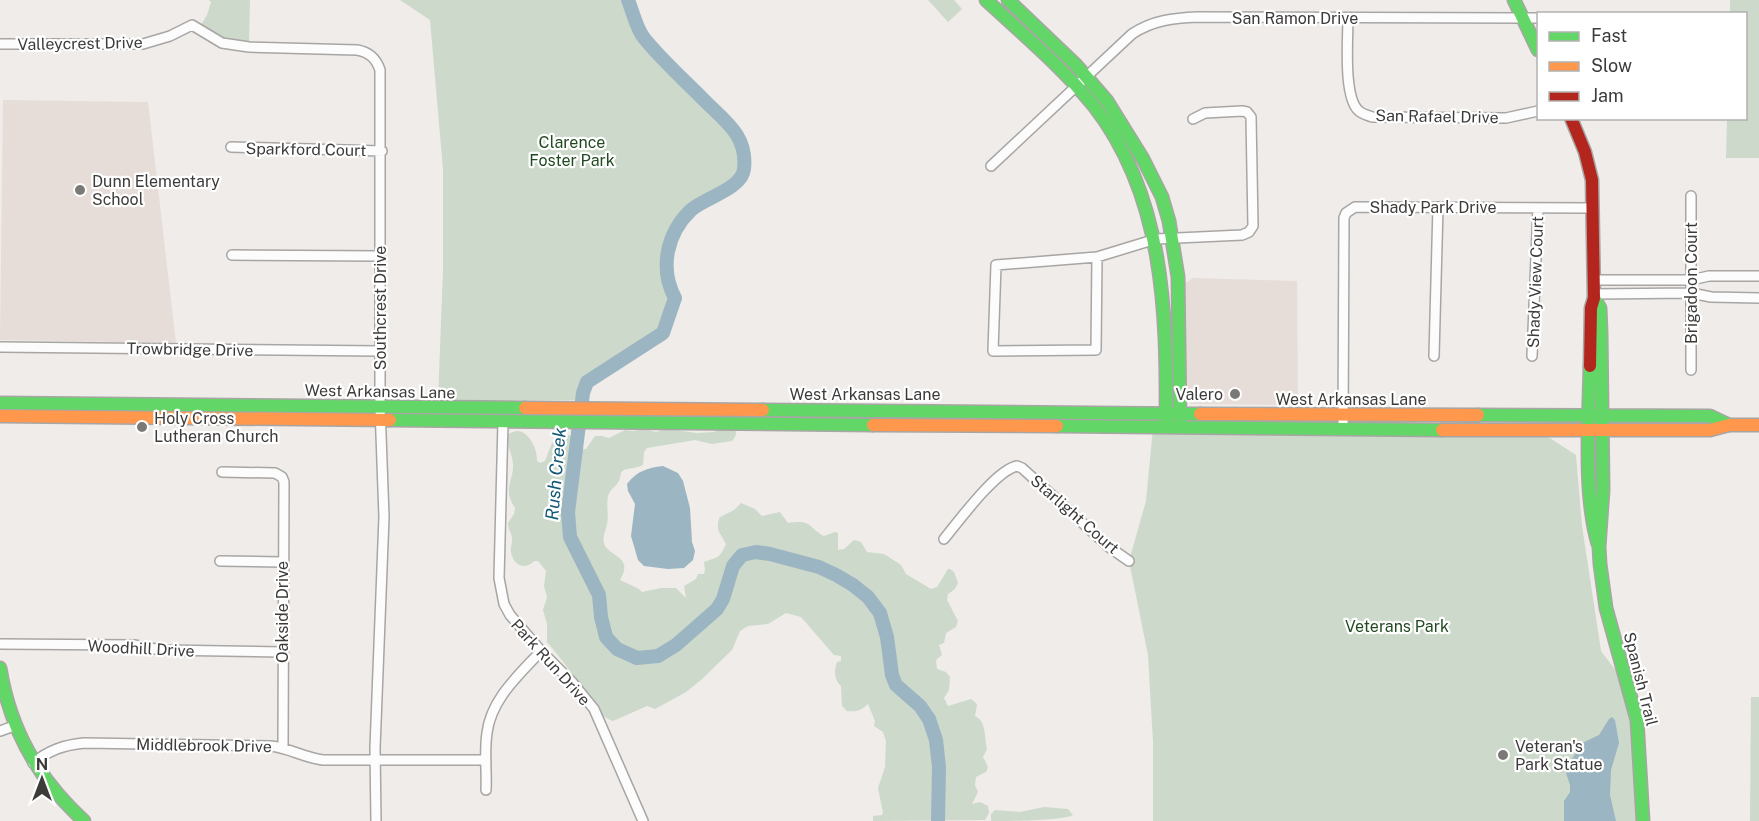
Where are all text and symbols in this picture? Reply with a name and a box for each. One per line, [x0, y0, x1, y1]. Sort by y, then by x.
street label: San Ramon Drive [1232, 9, 1358, 28]
legend [1537, 12, 1747, 120]
text: Fast [1591, 25, 1627, 46]
street label: Valleycrest Drive [17, 33, 143, 54]
text: Slow [1591, 55, 1632, 76]
text: Jam [1591, 85, 1624, 106]
street label: San Rafael Drive [1375, 106, 1499, 127]
park label: Clarence Foster Park [529, 133, 615, 170]
street label: Sparkford Court [245, 139, 367, 160]
place label: Dunn Elementary School [92, 172, 220, 209]
marker: Dunn Elementary School [73, 183, 87, 197]
street label: Shady Park Drive [1370, 198, 1497, 217]
street label: Shady View Court [1524, 216, 1547, 348]
street label: Brigadoon Court [1682, 222, 1701, 344]
street label: Southcrest Drive [371, 246, 390, 370]
street label: Trowbridge Drive [127, 339, 253, 360]
street label: West Arkansas Lane [304, 381, 456, 402]
street label: West Arkansas Lane [790, 385, 940, 404]
place label: Valero [1175, 385, 1223, 404]
marker: Valero [1228, 387, 1242, 401]
street label: West Arkansas Lane [1276, 390, 1426, 409]
place label: Holy Cross Lutheran Church [154, 409, 279, 446]
marker: Holy Cross Lutheran Church [135, 420, 149, 434]
water label: Rush Creek [541, 426, 570, 521]
street label: Starlight Court [1027, 471, 1123, 558]
street label: Oakside Drive [273, 561, 292, 663]
street label: Park Run Drive [507, 615, 594, 709]
park label: Veterans Park [1345, 617, 1449, 636]
street label: Spanish Trail [1620, 630, 1661, 728]
street label: Woodhill Drive [87, 636, 195, 661]
street label: Middlebrook Drive [136, 735, 272, 756]
place label: Veteran's Park Statue [1515, 737, 1603, 774]
marker: Veteran's Park Statue [1496, 748, 1510, 762]
north arrow [12, 749, 72, 809]
text: N [36, 755, 48, 774]

